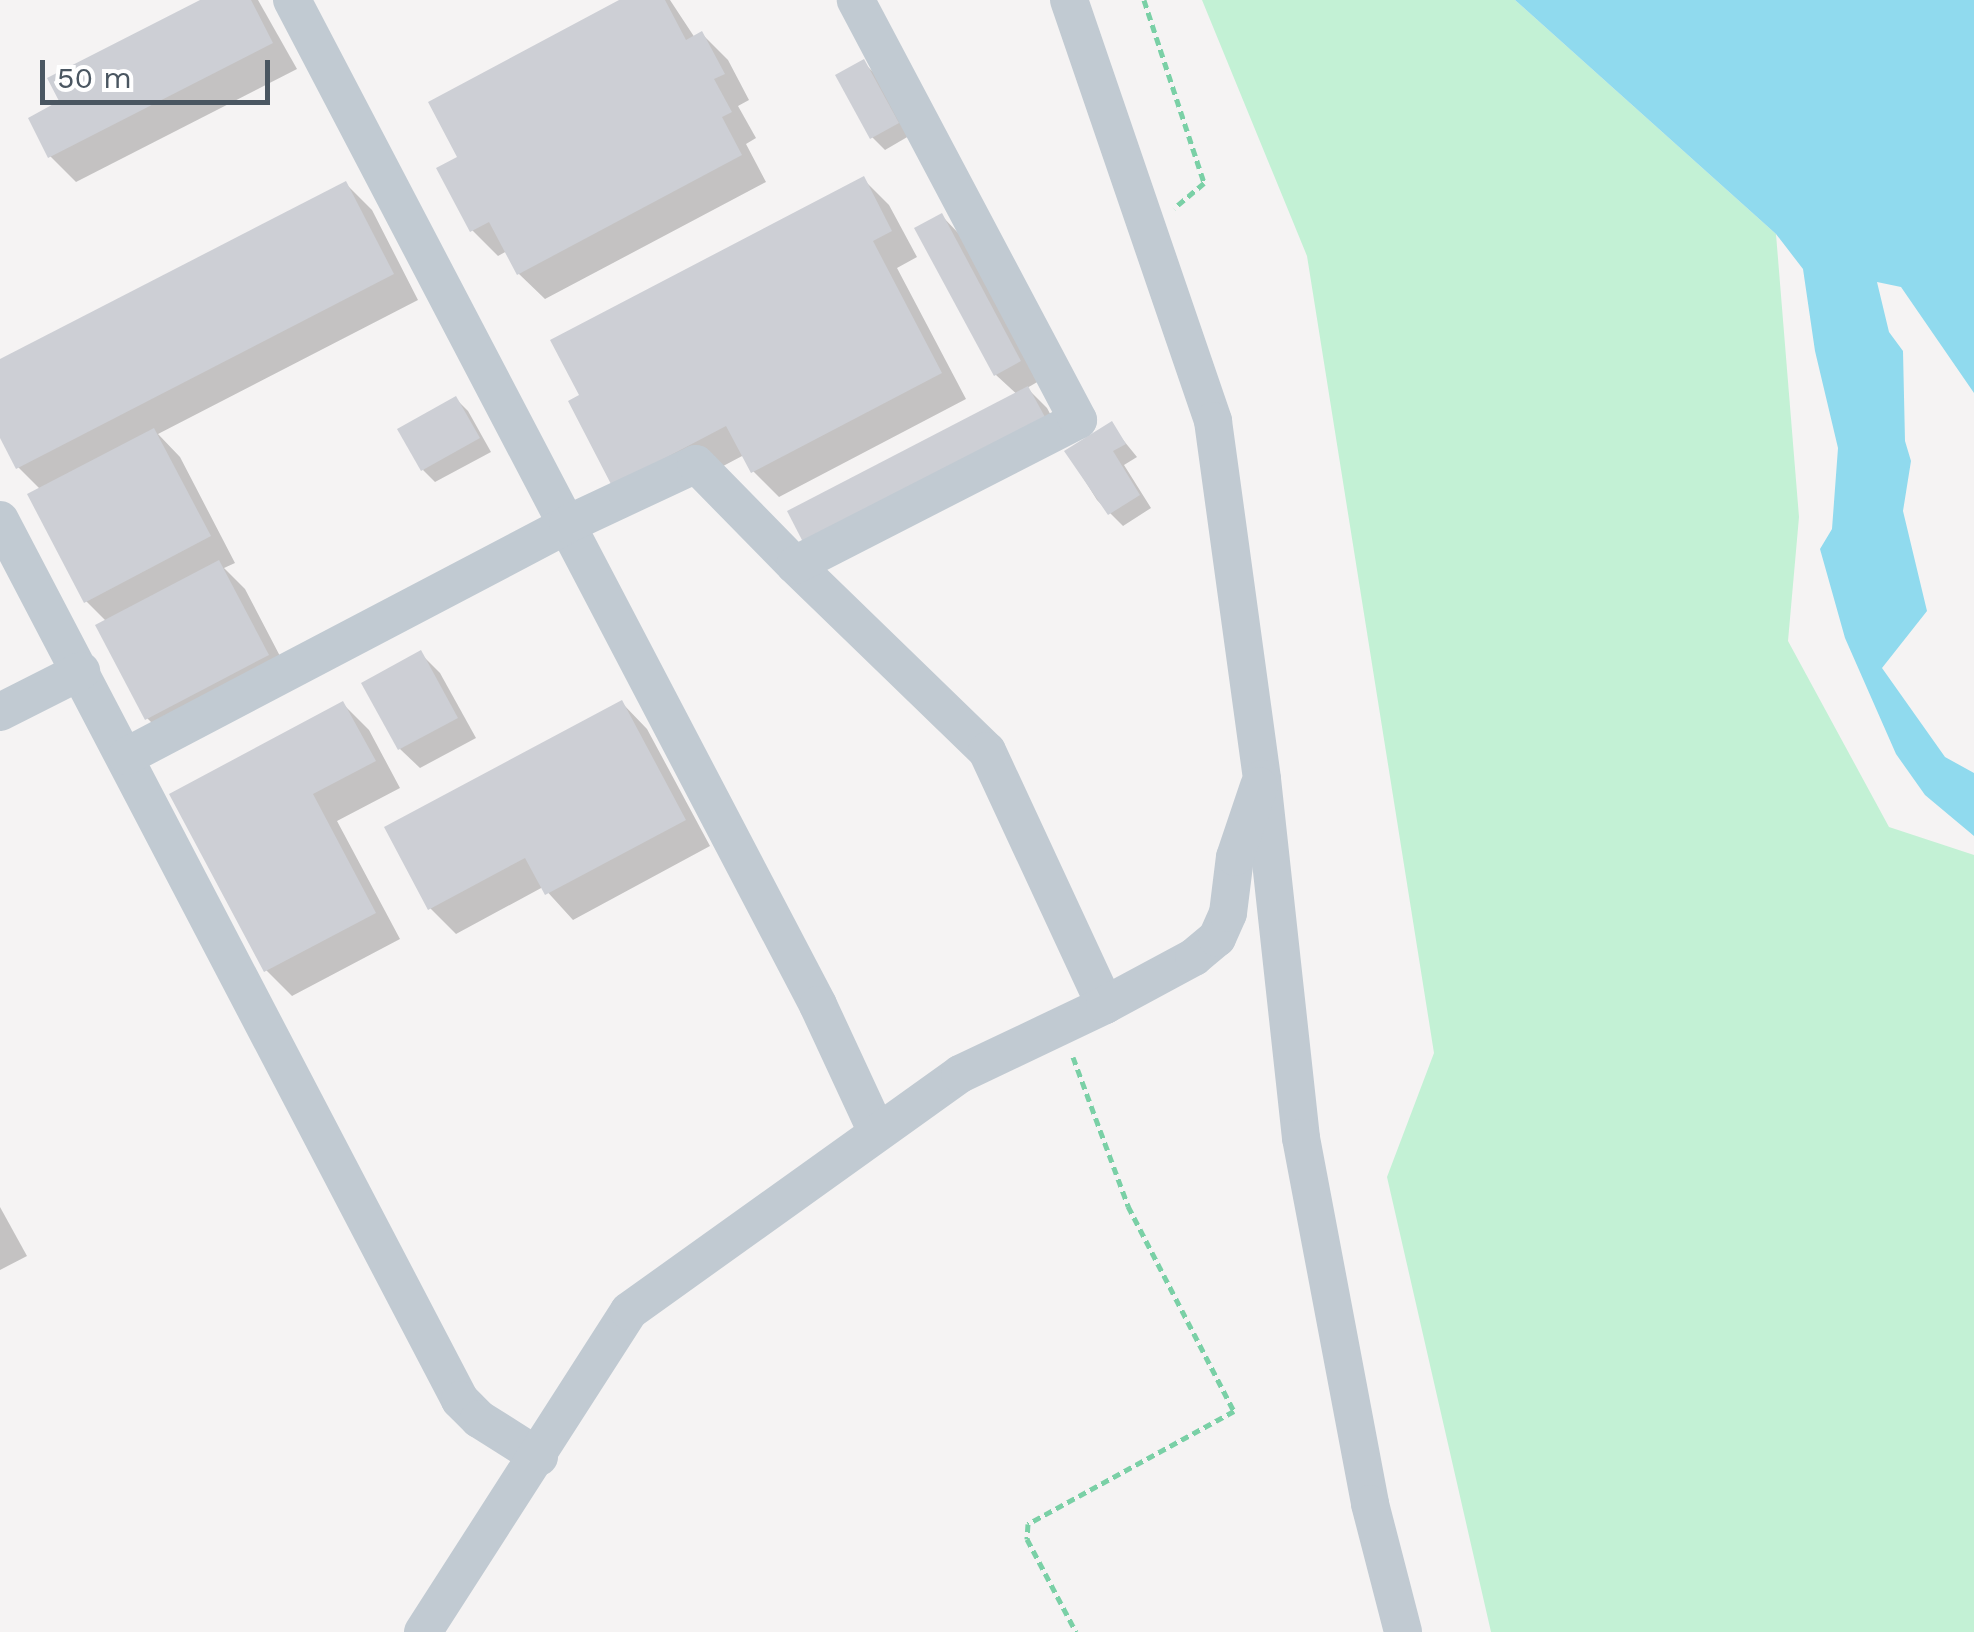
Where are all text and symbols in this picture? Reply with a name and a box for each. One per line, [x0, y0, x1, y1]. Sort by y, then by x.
scale bar [45, 40, 275, 102]
text: 50 m [57, 60, 132, 95]

